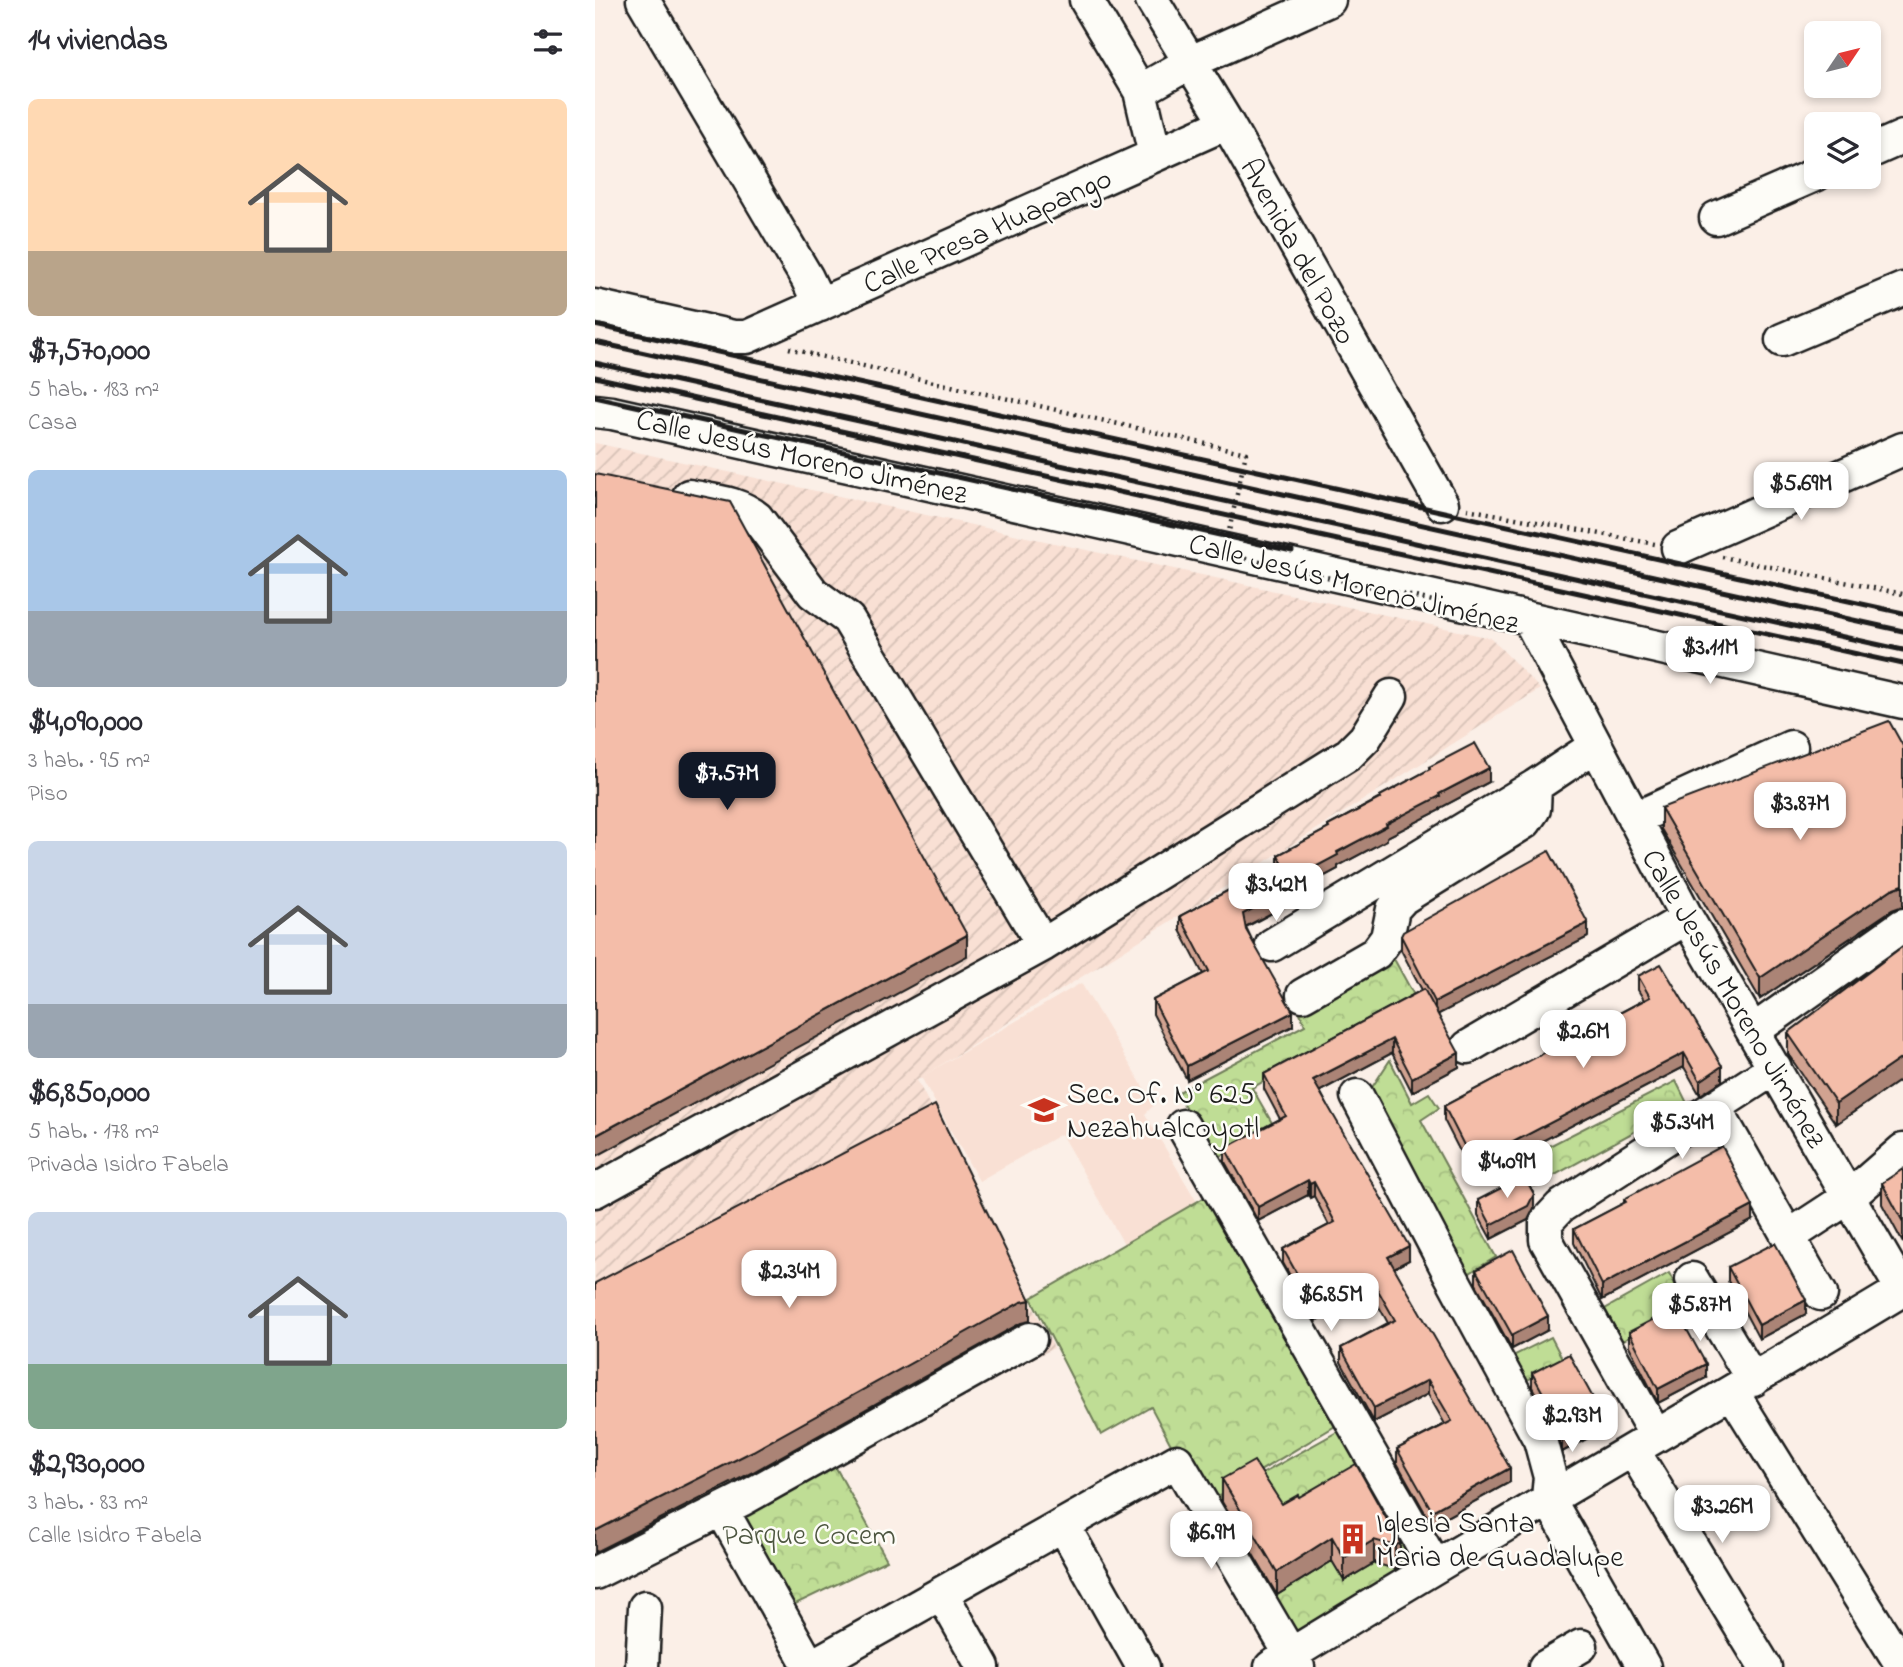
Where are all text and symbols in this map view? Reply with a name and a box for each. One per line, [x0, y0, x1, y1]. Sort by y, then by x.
text: 14 viviendas [28, 20, 168, 64]
north arrow [1804, 21, 1881, 98]
map controls [1804, 21, 1881, 189]
icon: filters [529, 23, 567, 61]
button: layers [1804, 112, 1881, 189]
icon: home [235, 145, 361, 271]
street label: Avenida del Pozo [1227, 151, 1366, 354]
street label: Calle Presa Huapango [857, 158, 1120, 307]
text: $7,570,000 [28, 330, 150, 374]
text: 5 hab. · 183 m² [28, 374, 159, 407]
street label: Calle Jesús Moreno Jiménez [631, 399, 972, 519]
text: Casa [28, 407, 77, 440]
pin: $5.69M [1744, 462, 1858, 522]
text: $5.69M [1770, 468, 1832, 501]
icon: home [235, 516, 361, 642]
street label: Calle Jesús Moreno Jiménez [1184, 524, 1523, 648]
pin: $3.11M [1653, 626, 1767, 686]
text: $3.11M [1682, 632, 1738, 665]
text: $4,090,000 [28, 701, 143, 745]
text: 3 hab. · 95 m² [28, 745, 150, 778]
pin: $7.57M [670, 752, 784, 812]
text: $7.57M [695, 758, 759, 791]
text: Piso [28, 778, 68, 811]
pin: $3.87M [1743, 782, 1857, 842]
text: $3.87M [1770, 788, 1830, 821]
street label: Calle Jesús Moreno Jiménez [1629, 842, 1836, 1158]
pin: $3.42M [1219, 864, 1333, 923]
text: $3.42M [1245, 869, 1307, 902]
icon: home [235, 887, 361, 1013]
pin: $2.6M [1534, 1010, 1632, 1070]
text: $2.6M [1556, 1016, 1610, 1049]
text: $6,850,000 [28, 1072, 150, 1116]
place label: Sec. Of. N° 625 Nezahualcoyotl [1067, 1074, 1259, 1152]
school or university icon: Sec. Of. N° 625 Nezahualcoyotl [1027, 1093, 1061, 1127]
pin: $5.34M [1625, 1102, 1739, 1161]
text: $5.34M [1650, 1107, 1714, 1140]
text: 5 hab. · 178 m² [28, 1116, 159, 1149]
pin: $4.09M [1450, 1140, 1564, 1200]
text: $4.09M [1478, 1146, 1536, 1179]
text: Privada Isidro Fabela [28, 1149, 229, 1182]
pin: $2.34M [732, 1250, 846, 1310]
text: $2.34M [758, 1256, 820, 1289]
icon: home [235, 1258, 361, 1384]
pin: $6.85M [1274, 1274, 1388, 1333]
text: $6.85M [1299, 1279, 1363, 1312]
pin: $5.87M [1643, 1284, 1757, 1343]
text: $5.87M [1668, 1289, 1732, 1322]
pin: $2.93M [1515, 1394, 1629, 1454]
text: $2.93M [1542, 1400, 1602, 1433]
text: $2,930,000 [28, 1443, 145, 1487]
pin: $3.26M [1665, 1486, 1779, 1545]
text: 3 hab. · 83 m² [28, 1487, 148, 1520]
text: $3.26M [1690, 1491, 1754, 1524]
place label: Iglesia Santa Maria de Guadalupe [1376, 1503, 1624, 1581]
pin: $6.9M [1162, 1512, 1260, 1571]
park label: Parque Cocem [722, 1515, 896, 1559]
text: $6.9M [1186, 1517, 1236, 1550]
text: Calle Isidro Fabela [28, 1520, 202, 1553]
building icon: Iglesia Santa Maria de Guadalupe [1336, 1522, 1370, 1556]

